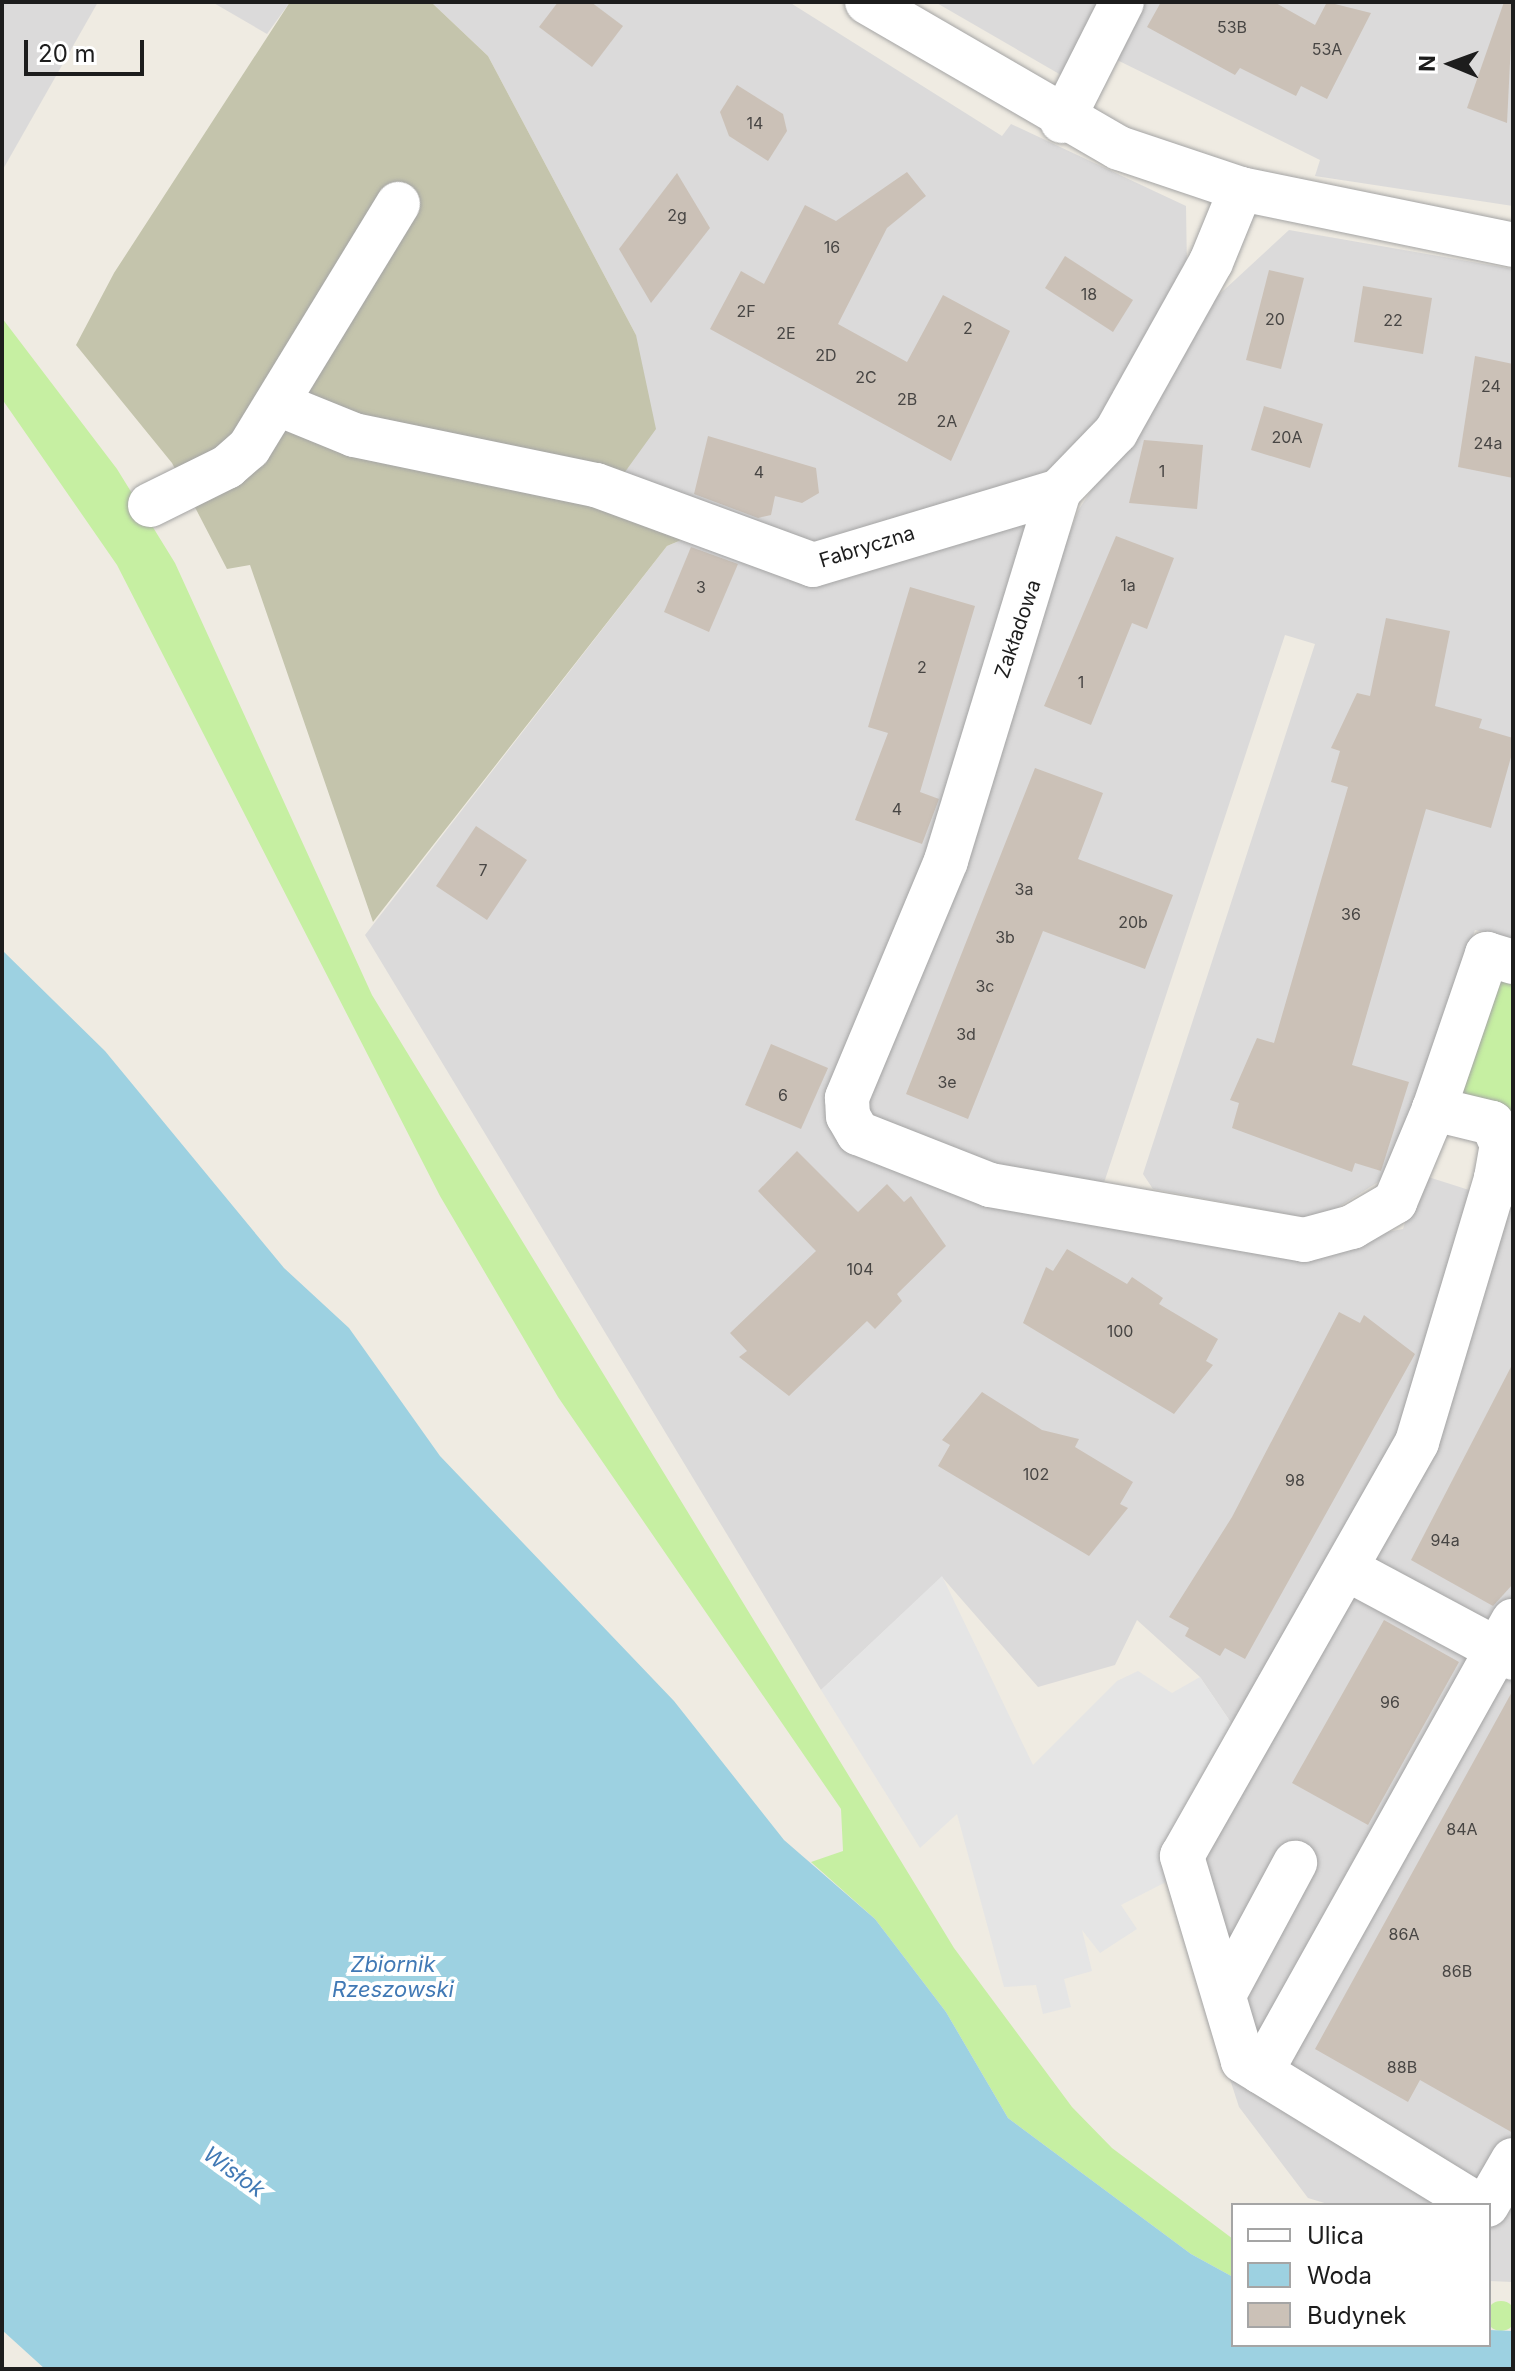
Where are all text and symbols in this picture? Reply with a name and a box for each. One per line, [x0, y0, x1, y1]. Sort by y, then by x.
house number: 53B [1217, 17, 1247, 37]
scale bar [28, 24, 148, 74]
north arrow [1411, 24, 1491, 104]
text: 20 m [38, 39, 96, 68]
house number: 53A [1312, 39, 1342, 59]
text: N [1414, 55, 1440, 72]
house number: 14 [747, 113, 763, 133]
house number: 2g [667, 205, 687, 225]
house number: 16 [824, 237, 840, 257]
house number: 18 [1081, 284, 1097, 304]
house number: 2F [736, 301, 756, 321]
house number: 20 [1265, 309, 1285, 329]
house number: 22 [1383, 310, 1403, 330]
house number: 2 [963, 318, 973, 338]
house number: 2E [776, 323, 796, 343]
house number: 2D [815, 345, 837, 365]
house number: 2C [855, 367, 877, 387]
house number: 24 [1481, 376, 1501, 396]
house number: 2B [897, 389, 917, 409]
house number: 2A [937, 411, 957, 431]
house number: 20A [1272, 427, 1302, 447]
house number: 24a [1474, 433, 1502, 453]
house number: 1 [1159, 461, 1165, 481]
house number: 4 [754, 462, 764, 482]
street label: Fabryczna [816, 521, 918, 573]
house number: 1a [1120, 575, 1136, 595]
house number: 3 [696, 577, 706, 597]
street label: Zakładowa [990, 577, 1046, 681]
house number: 2 [917, 657, 927, 677]
house number: 1 [1078, 672, 1084, 692]
house number: 4 [892, 799, 902, 819]
house number: 7 [478, 860, 488, 880]
house number: 3a [1015, 879, 1033, 899]
house number: 36 [1341, 904, 1361, 924]
house number: 20b [1118, 912, 1148, 932]
house number: 3b [995, 927, 1015, 947]
house number: 3c [975, 976, 995, 996]
house number: 3d [956, 1024, 976, 1044]
house number: 3e [937, 1072, 957, 1092]
house number: 6 [778, 1085, 788, 1105]
house number: 104 [847, 1259, 873, 1279]
house number: 100 [1107, 1321, 1133, 1341]
house number: 102 [1023, 1464, 1049, 1484]
house number: 98 [1285, 1470, 1305, 1490]
house number: 94a [1430, 1530, 1460, 1550]
house number: 96 [1380, 1692, 1400, 1712]
house number: 84A [1446, 1819, 1478, 1839]
house number: 86A [1389, 1924, 1419, 1944]
water label: Zbiornik Rzeszowski [332, 1951, 454, 2002]
house number: 86B [1442, 1961, 1472, 1981]
house number: 88B [1387, 2057, 1417, 2077]
water label: Wisłok [198, 2141, 270, 2203]
legend [1231, 2203, 1491, 2347]
text: Ulica [1307, 2221, 1364, 2250]
text: Woda [1307, 2261, 1372, 2290]
text: Budynek [1307, 2301, 1407, 2330]

